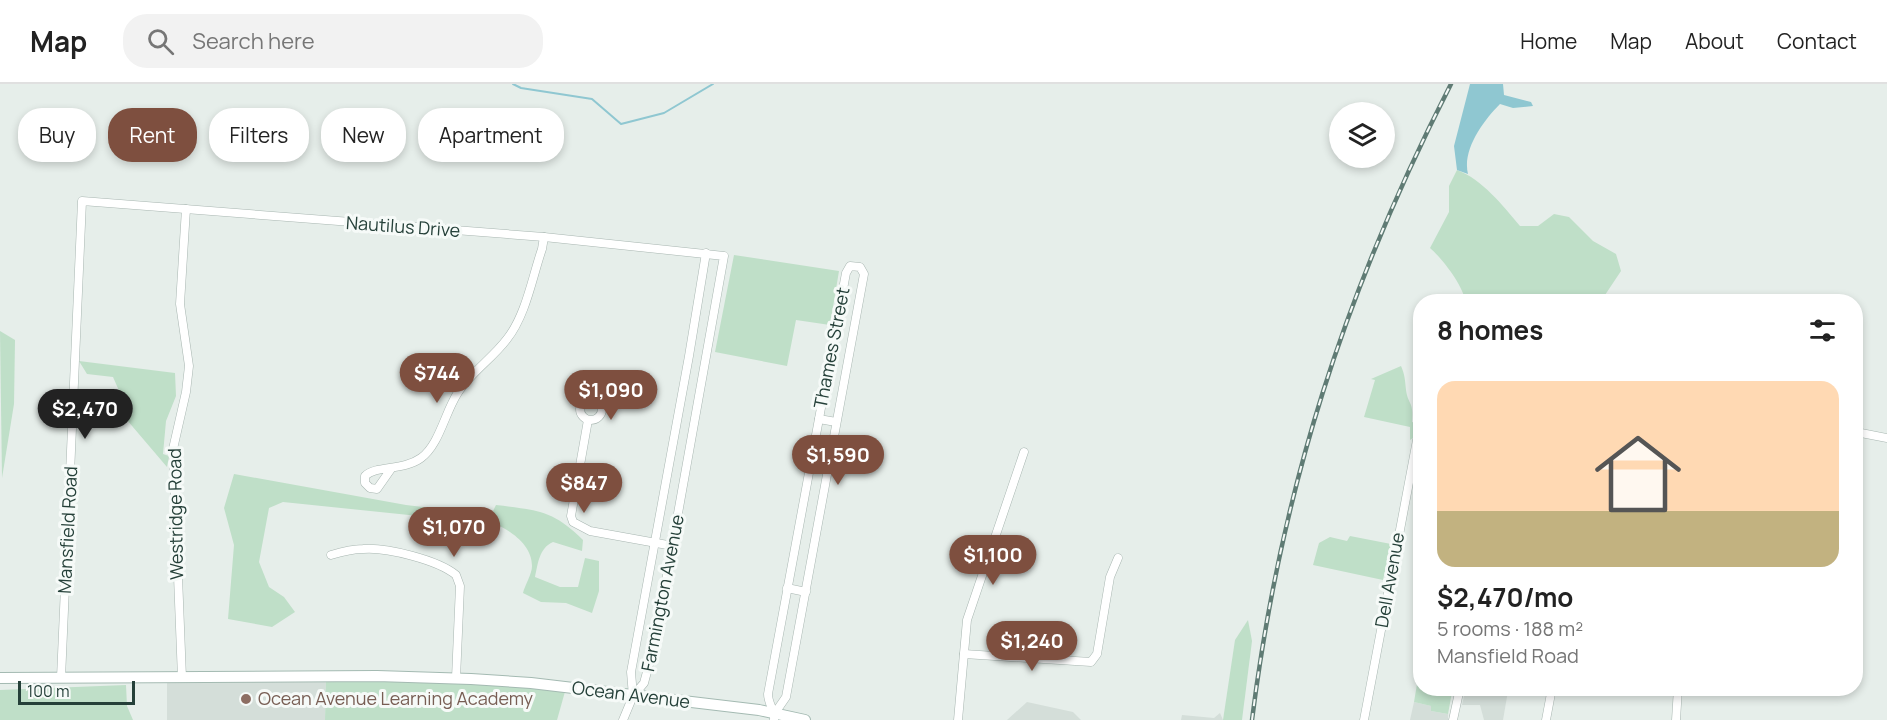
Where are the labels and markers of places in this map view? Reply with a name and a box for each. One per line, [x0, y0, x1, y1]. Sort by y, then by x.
pin: $744 [401, 353, 473, 404]
pin: $1,090 [562, 370, 660, 421]
pin: $2,470 [36, 389, 134, 440]
pin: $1,590 [789, 435, 887, 486]
pin: $847 [548, 463, 620, 514]
pin: $1,070 [405, 507, 503, 558]
pin: $1,100 [944, 535, 1042, 586]
pin: $1,240 [983, 621, 1081, 672]
place label: Ocean Avenue Learning Academy [258, 686, 534, 710]
marker: Ocean Avenue Learning Academy [239, 692, 253, 706]

